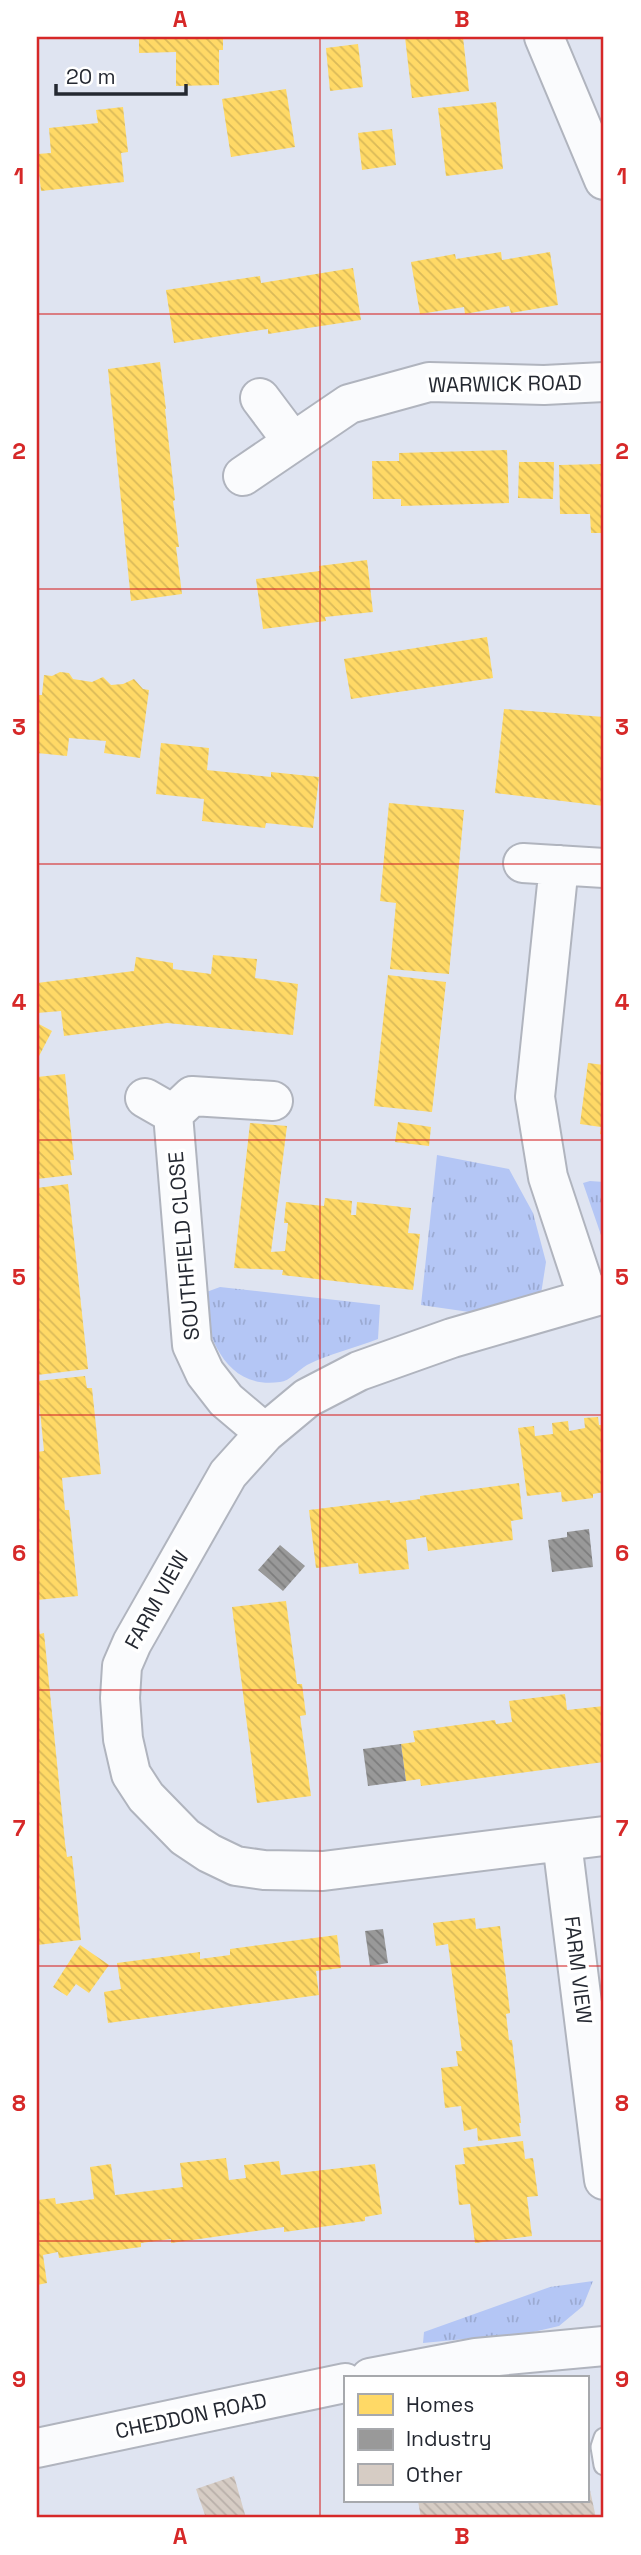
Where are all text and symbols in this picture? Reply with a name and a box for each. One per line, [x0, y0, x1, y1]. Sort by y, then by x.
text: A [173, 4, 188, 34]
text: B [454, 4, 470, 34]
scale bar [56, 52, 186, 96]
text: 20 m [66, 63, 116, 90]
text: 1 [14, 161, 24, 191]
text: 1 [617, 161, 627, 191]
street label: WARWICK ROAD [428, 369, 582, 398]
text: 2 [12, 436, 26, 466]
text: 2 [615, 436, 629, 466]
text: 3 [12, 712, 26, 742]
text: 3 [615, 712, 629, 742]
text: 4 [12, 987, 27, 1017]
text: 4 [615, 987, 630, 1017]
street label: SOUTHFIELD CLOSE [162, 1151, 205, 1342]
text: 5 [12, 1262, 26, 1292]
text: 5 [615, 1262, 629, 1292]
text: 6 [12, 1538, 26, 1568]
text: 6 [615, 1538, 629, 1568]
street label: FARM VIEW [118, 1546, 195, 1654]
text: 7 [13, 1813, 26, 1843]
text: 7 [616, 1813, 629, 1843]
street label: FARM VIEW [558, 1914, 599, 2025]
text: 8 [12, 2088, 26, 2118]
text: 8 [615, 2088, 629, 2118]
text: 9 [12, 2364, 26, 2394]
text: 9 [615, 2364, 629, 2394]
legend [344, 2376, 588, 2502]
street label: CHEDDON ROAD [113, 2386, 269, 2445]
text: Homes [406, 2391, 474, 2418]
text: Industry [406, 2425, 492, 2452]
text: Other [406, 2461, 463, 2488]
text: A [173, 2521, 188, 2551]
text: B [454, 2521, 470, 2551]

